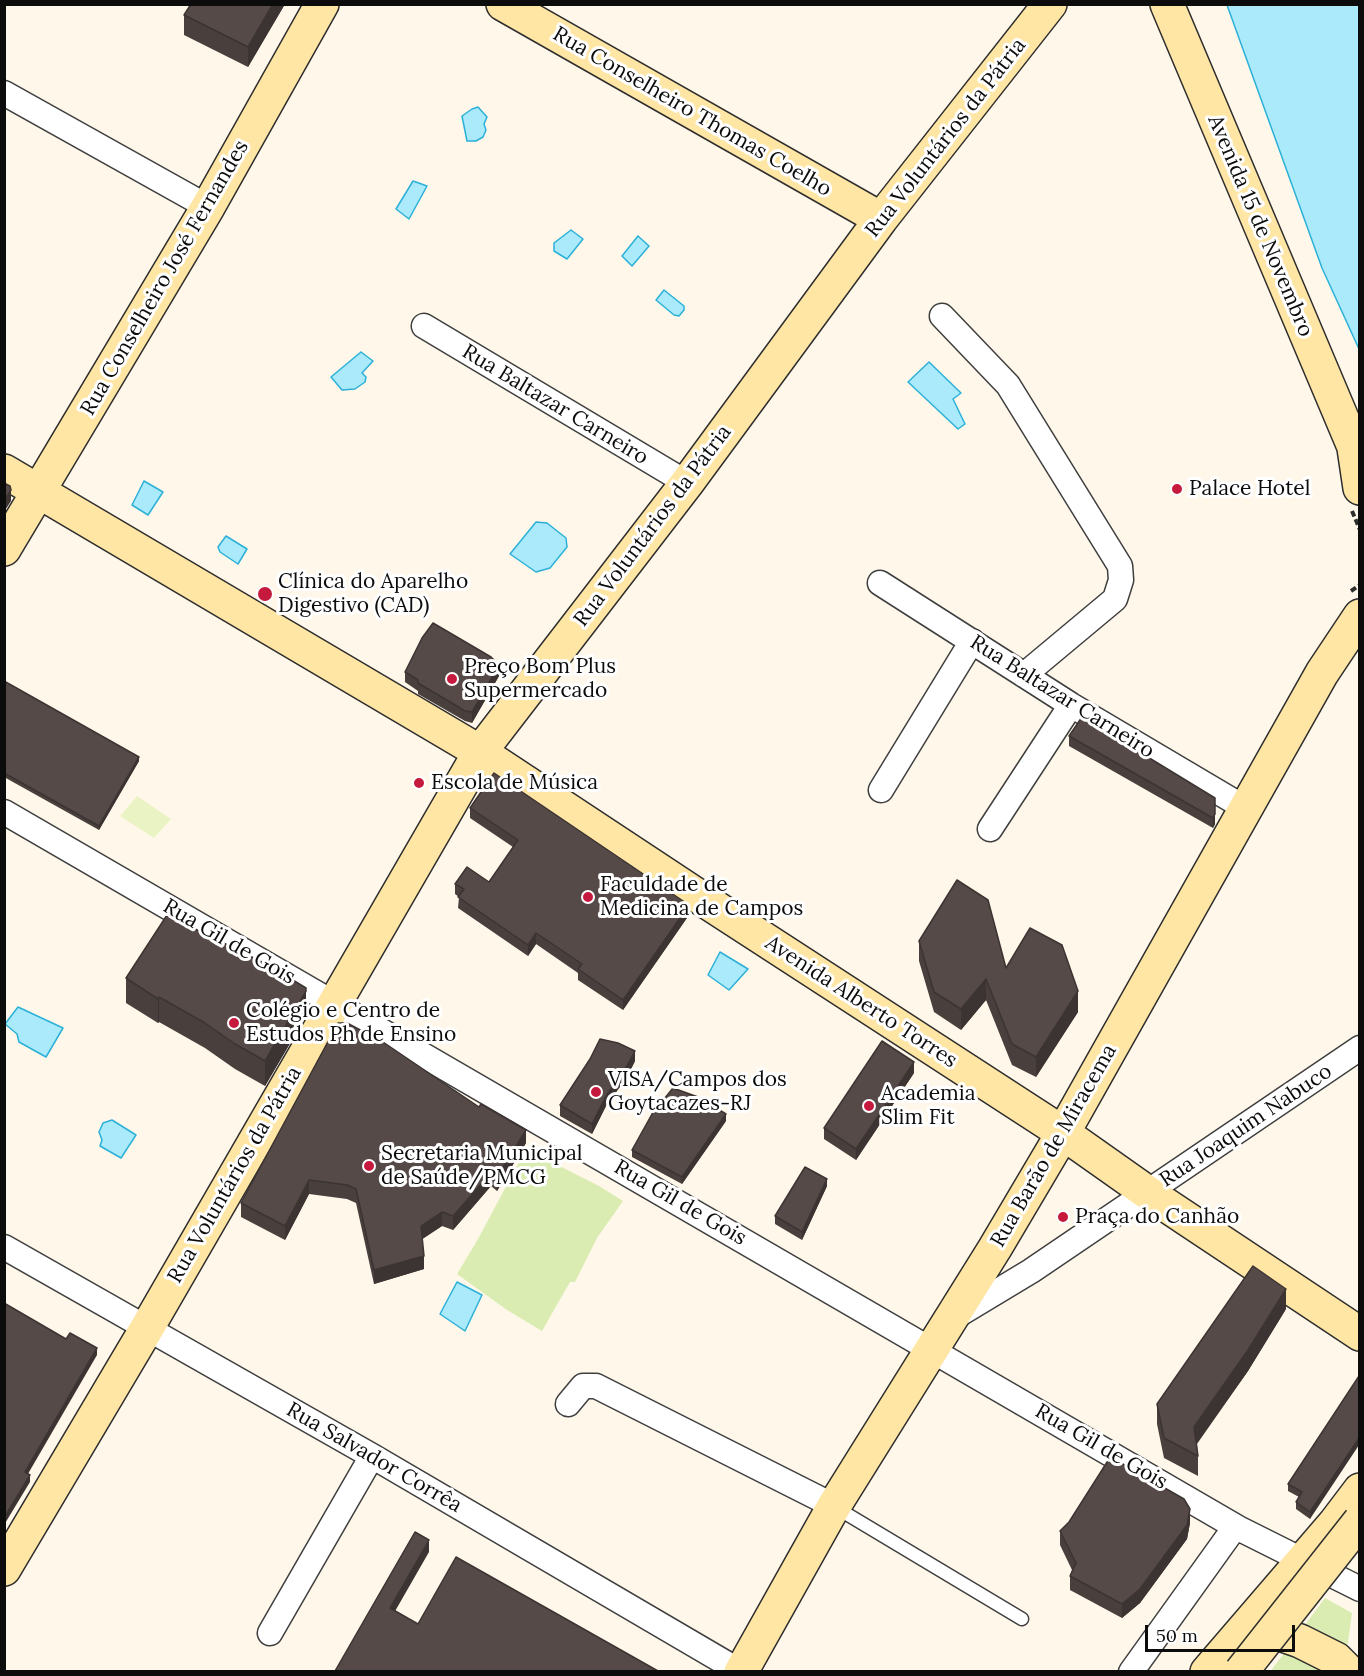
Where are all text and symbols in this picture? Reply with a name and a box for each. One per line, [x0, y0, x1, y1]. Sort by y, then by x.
street label: Rua Conselheiro Thomas Coelho [548, 22, 836, 202]
street label: Rua Voluntários da Pátria [860, 33, 1032, 243]
street label: Avenida 15 de Novembro [1202, 111, 1318, 341]
street label: Rua Conselheiro José Fernandes [76, 136, 254, 420]
street label: Rua Baltazar Carneiro [457, 339, 653, 471]
street label: Rua Voluntários da Pátria [569, 420, 737, 632]
place label: Palace Hotel [1189, 476, 1310, 502]
marker: Palace Hotel [1170, 482, 1184, 496]
place label: Clínica do Aparelho Digestivo (CAD) [278, 569, 468, 619]
marker: Clínica do Aparelho Digestivo (CAD) [256, 585, 274, 603]
street label: Rua Baltazar Carneiro [965, 630, 1159, 764]
place label: Preço Bom Plus Supermercado [464, 654, 616, 704]
marker: Preço Bom Plus Supermercado [445, 672, 459, 686]
place label: Escola de Música [431, 770, 598, 796]
marker: Escola de Música [412, 776, 426, 790]
place label: Faculdade de Medicina de Campos [600, 872, 803, 922]
marker: Faculdade de Medicina de Campos [581, 890, 595, 904]
street label: Rua Gil de Gois [158, 894, 300, 990]
street label: Avenida Alberto Torres [760, 931, 962, 1073]
place label: Colégio e Centro de Estudos Ph de Ensino [246, 998, 456, 1048]
marker: Colégio e Centro de Estudos Ph de Ensino [227, 1016, 241, 1030]
street label: Rua Barão de Miracema [986, 1040, 1122, 1252]
street label: Rua Joaquim Nabuco [1155, 1059, 1337, 1193]
street label: Rua Voluntários da Pátria [163, 1062, 307, 1288]
place label: VISA/Campos dos Goytacazes-RJ [608, 1067, 787, 1117]
place label: Academia Slim Fit [881, 1081, 976, 1131]
marker: VISA/Campos dos Goytacazes-RJ [589, 1085, 603, 1099]
marker: Academia Slim Fit [862, 1099, 876, 1113]
place label: Secretaria Municipal de Saúde/PMCG [381, 1141, 582, 1191]
street label: Rua Gil de Gois [609, 1155, 751, 1251]
marker: Secretaria Municipal de Saúde/PMCG [362, 1159, 376, 1173]
place label: Praça do Canhão [1075, 1204, 1239, 1230]
marker: Praça do Canhão [1056, 1210, 1070, 1224]
street label: Rua Salvador Corrêa [282, 1398, 466, 1518]
street label: Rua Gil de Gois [1030, 1399, 1172, 1495]
scale bar [1148, 1613, 1298, 1651]
text: 50 m [1156, 1624, 1198, 1647]

